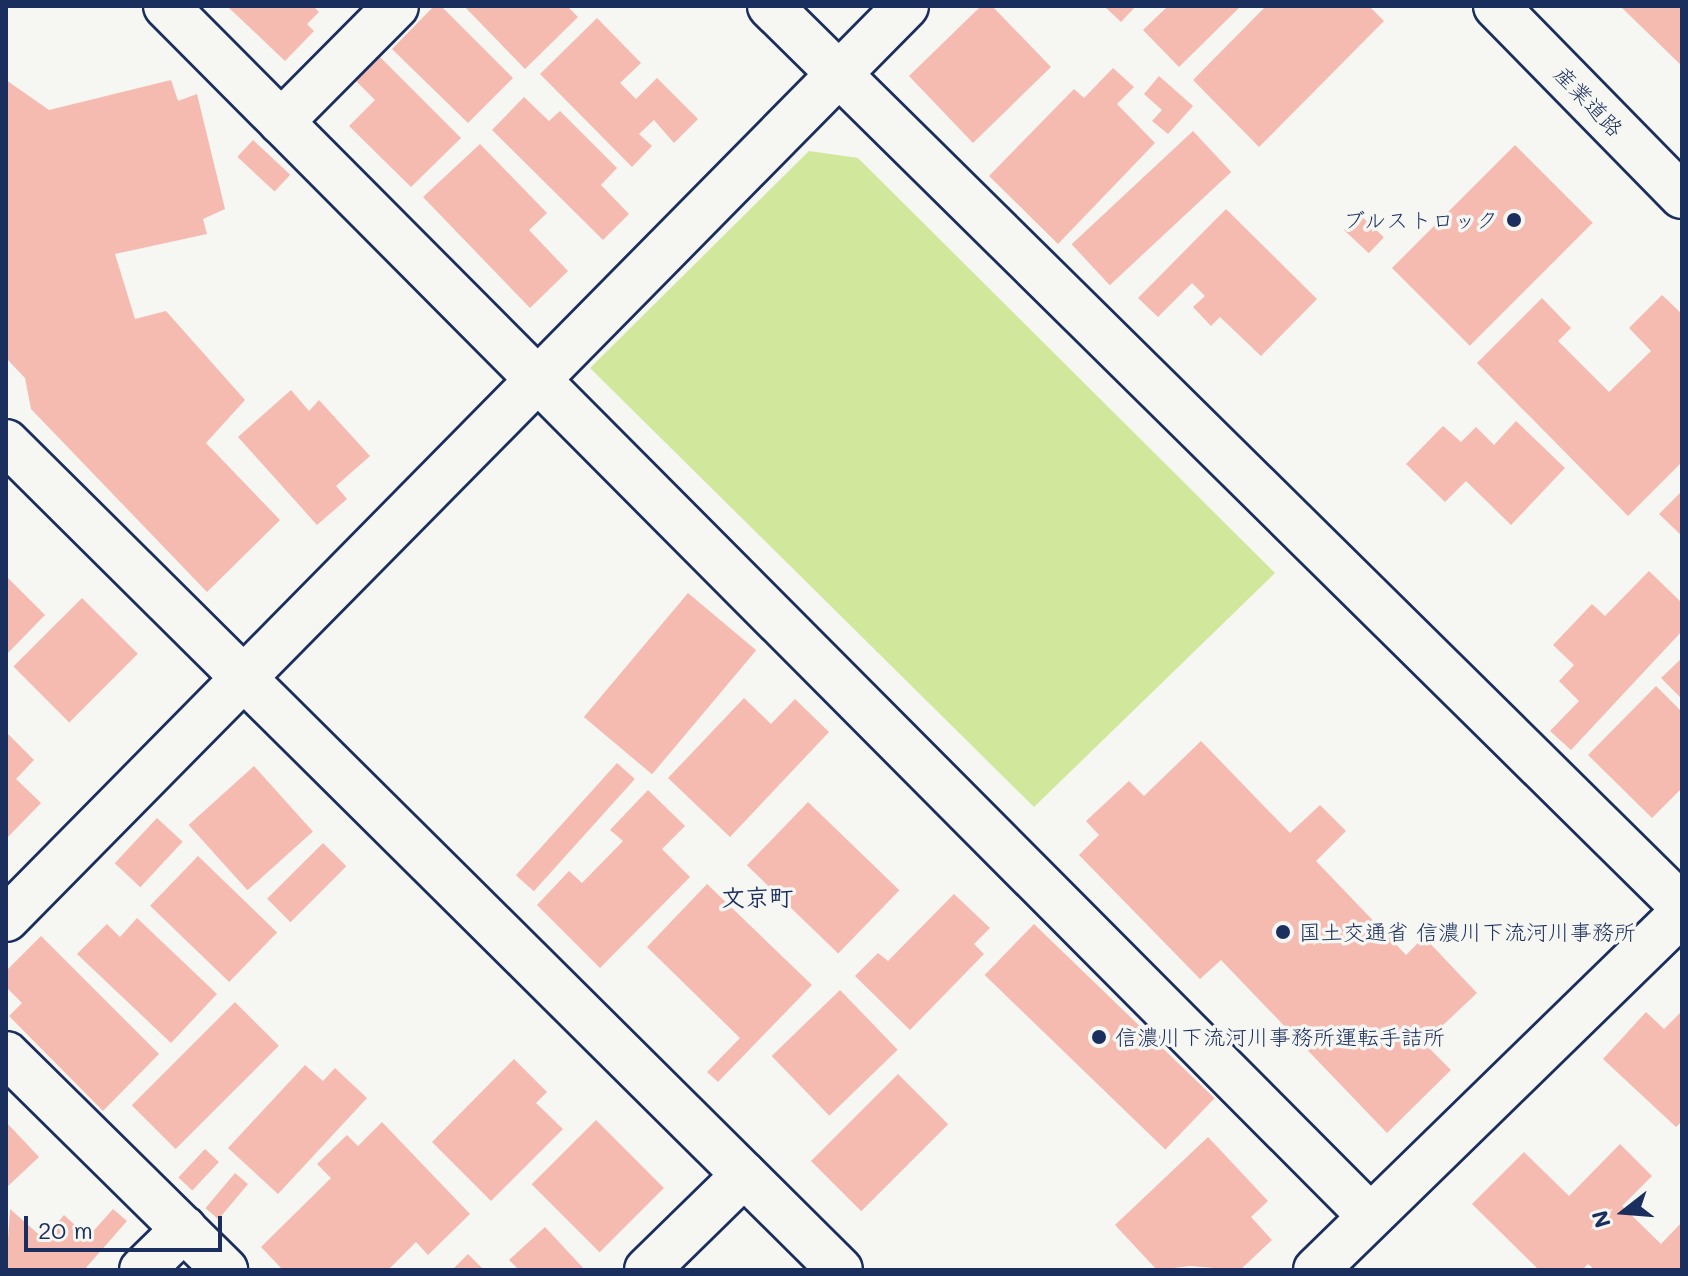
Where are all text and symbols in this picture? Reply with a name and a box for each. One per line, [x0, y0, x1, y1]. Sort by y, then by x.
street label: 産業道路 [1549, 60, 1629, 142]
place label: ブルストロック [1344, 207, 1498, 233]
marker: ブルストロック [1505, 211, 1523, 229]
district label: 文京町 [721, 883, 793, 911]
place label: 国土交通省 信濃川下流河川事務所 [1299, 919, 1636, 945]
marker: 国土交通省 信濃川下流河川事務所 [1274, 923, 1292, 941]
place label: 信濃川下流河川事務所運転手詰所 [1115, 1024, 1445, 1050]
marker: 信濃川下流河川事務所運転手詰所 [1090, 1028, 1108, 1046]
north arrow [1584, 1172, 1664, 1252]
scale bar [28, 1200, 226, 1250]
text: N [1584, 1207, 1617, 1231]
text: 20 m [38, 1214, 93, 1245]

